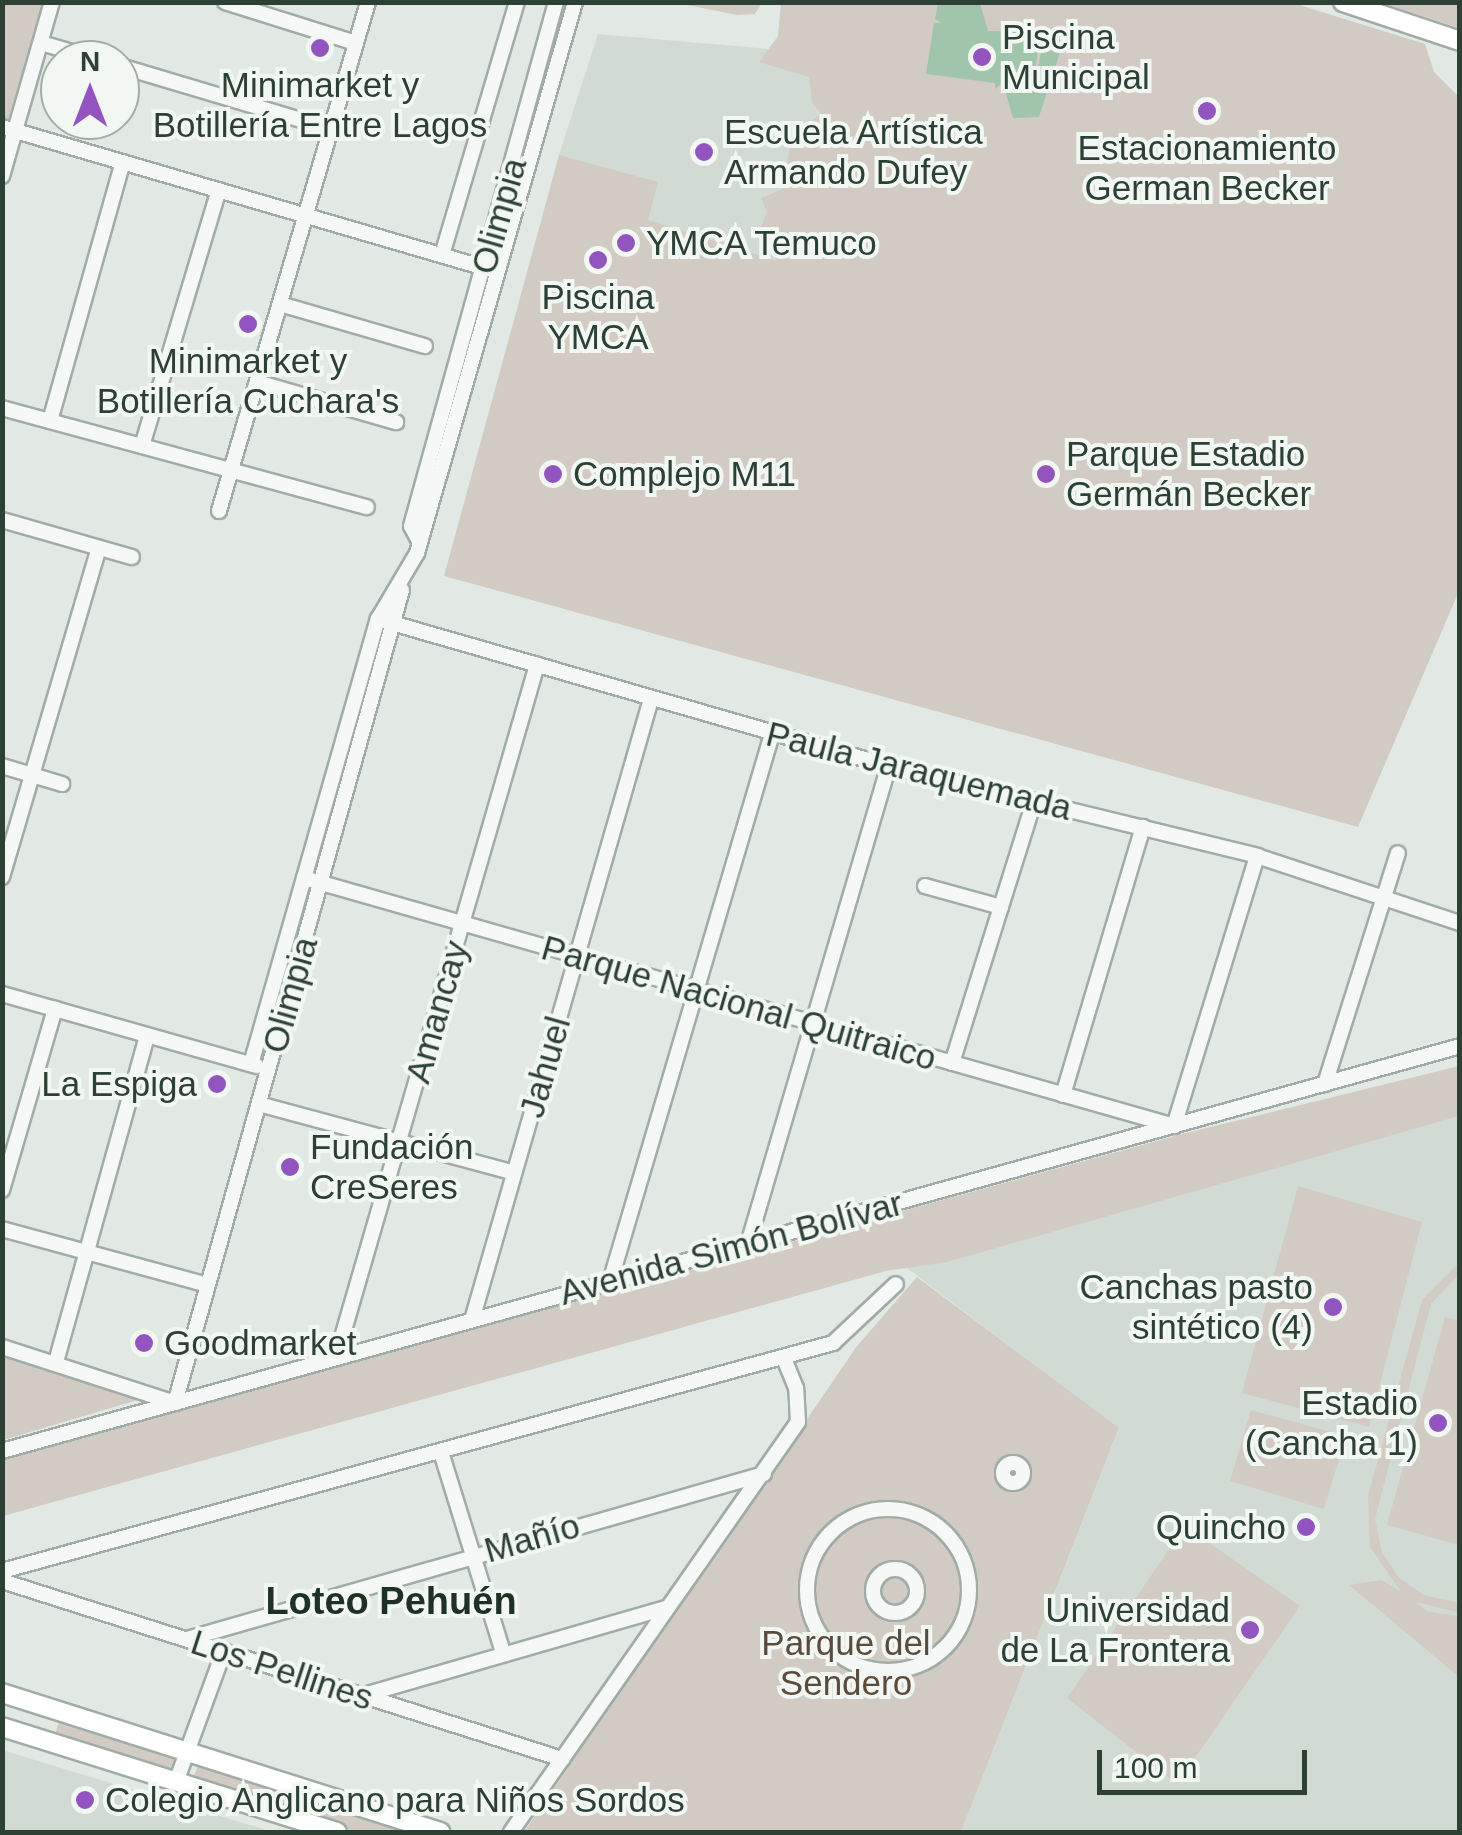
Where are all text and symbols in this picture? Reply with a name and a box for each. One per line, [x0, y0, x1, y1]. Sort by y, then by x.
place label: Piscina Municipal [1002, 16, 1150, 98]
marker: Minimarket y Botillería Entre Lagos [309, 37, 331, 59]
north arrow [40, 40, 140, 140]
text: N [80, 46, 100, 77]
marker: Piscina Municipal [971, 46, 993, 68]
place label: Minimarket y Botillería Entre Lagos [153, 64, 487, 146]
marker: Estacionamiento German Becker [1196, 100, 1218, 122]
place label: Escuela Artística Armando Dufey [724, 111, 985, 193]
place label: Estacionamiento German Becker [1078, 127, 1336, 209]
marker: Escuela Artística Armando Dufey [693, 141, 715, 163]
street label: Olimpia [462, 153, 536, 279]
place label: YMCA Temuco [646, 222, 879, 264]
marker: YMCA Temuco [615, 232, 637, 254]
marker: Piscina YMCA [587, 249, 609, 271]
place label: Piscina YMCA [542, 276, 654, 358]
marker: Minimarket y Botillería Cuchara's [237, 313, 259, 335]
place label: Minimarket y Botillería Cuchara's [97, 340, 399, 422]
place label: Parque Estadio Germán Becker [1066, 433, 1311, 515]
place label: Complejo M11 [573, 453, 796, 495]
marker: Complejo M11 [542, 463, 564, 485]
marker: Parque Estadio Germán Becker [1035, 463, 1057, 485]
street label: Paula Jaraquemada [762, 713, 1076, 829]
street label: Parque Nacional Quitraico [537, 927, 941, 1079]
street label: Olimpia [253, 932, 327, 1058]
street label: Amancay [397, 936, 477, 1088]
street label: Jahuel [511, 1012, 579, 1122]
place label: La Espiga [41, 1063, 197, 1105]
marker: La Espiga [206, 1073, 228, 1095]
place label: Fundación CreSeres [310, 1126, 473, 1208]
marker: Fundación CreSeres [279, 1156, 301, 1178]
street label: Avenida Simón Bolívar [555, 1182, 907, 1314]
place label: Canchas pasto sintético (4) [1080, 1266, 1313, 1348]
marker: Canchas pasto sintético (4) [1322, 1296, 1344, 1318]
place label: Goodmarket [164, 1322, 357, 1364]
marker: Goodmarket [133, 1332, 155, 1354]
place label: Estadio (Cancha 1) [1245, 1382, 1418, 1464]
marker: Estadio (Cancha 1) [1427, 1412, 1449, 1434]
street label: Mañío [479, 1504, 585, 1572]
place label: Quincho [1156, 1506, 1286, 1548]
marker: Quincho [1295, 1516, 1317, 1538]
district label: Loteo Pehuén [265, 1579, 517, 1625]
place label: Universidad de La Frontera [1000, 1589, 1230, 1671]
marker: Universidad de La Frontera [1239, 1619, 1261, 1641]
street label: Los Pellines [186, 1621, 378, 1719]
park label: Parque del Sendero [761, 1622, 931, 1704]
scale bar [1102, 1730, 1312, 1792]
text: 100 m [1114, 1751, 1197, 1784]
place label: Colegio Anglicano para Niños Sordos [105, 1779, 687, 1821]
marker: Colegio Anglicano para Niños Sordos [74, 1789, 96, 1811]

